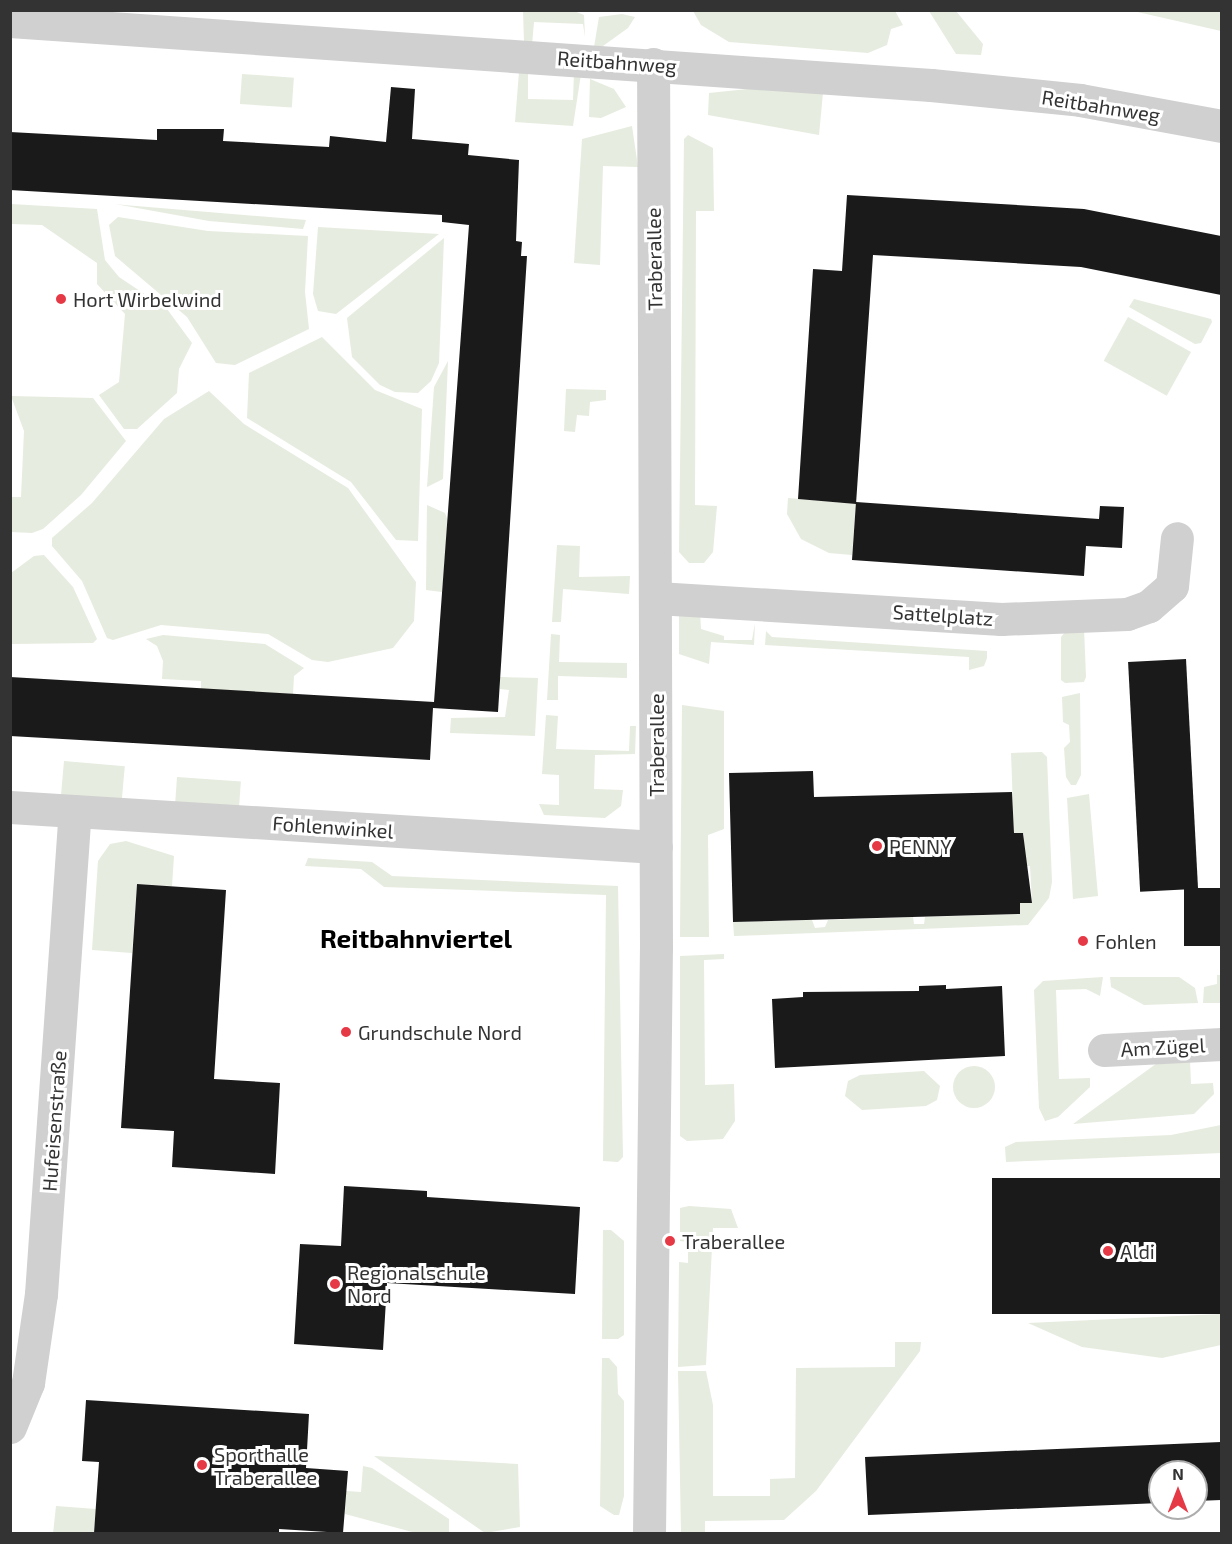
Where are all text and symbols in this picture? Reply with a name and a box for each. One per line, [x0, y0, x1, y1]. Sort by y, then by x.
street label: Reitbahnweg [557, 46, 677, 78]
street label: Reitbahnweg [1040, 85, 1162, 127]
street label: Traberallee [641, 207, 667, 311]
place label: Hort Wirbelwind [73, 287, 222, 311]
marker: Hort Wirbelwind [54, 292, 68, 306]
street label: Sattelplatz [892, 600, 994, 630]
street label: Traberallee [644, 693, 668, 797]
street label: Fohlenwinkel [272, 811, 394, 843]
place label: PENNY [889, 834, 952, 858]
marker: PENNY [870, 839, 884, 853]
district label: Reitbahnviertel [320, 922, 512, 954]
place label: Fohlen [1095, 929, 1157, 953]
marker: Fohlen [1076, 934, 1090, 948]
place label: Grundschule Nord [358, 1020, 522, 1044]
marker: Grundschule Nord [339, 1025, 353, 1039]
street label: Am Zügel [1120, 1033, 1206, 1061]
street label: Hufeisenstraße [37, 1050, 71, 1192]
place label: Traberallee [682, 1229, 785, 1253]
marker: Traberallee [663, 1234, 677, 1248]
place label: Aldi [1120, 1239, 1155, 1263]
marker: Aldi [1101, 1244, 1115, 1258]
place label: Regionalschule Nord [347, 1260, 486, 1307]
marker: Regionalschule Nord [328, 1277, 342, 1291]
place label: Sporthalle Traberallee [214, 1442, 317, 1489]
marker: Sporthalle Traberallee [195, 1458, 209, 1472]
north arrow [1148, 1460, 1208, 1520]
text: N [1172, 1464, 1184, 1483]

